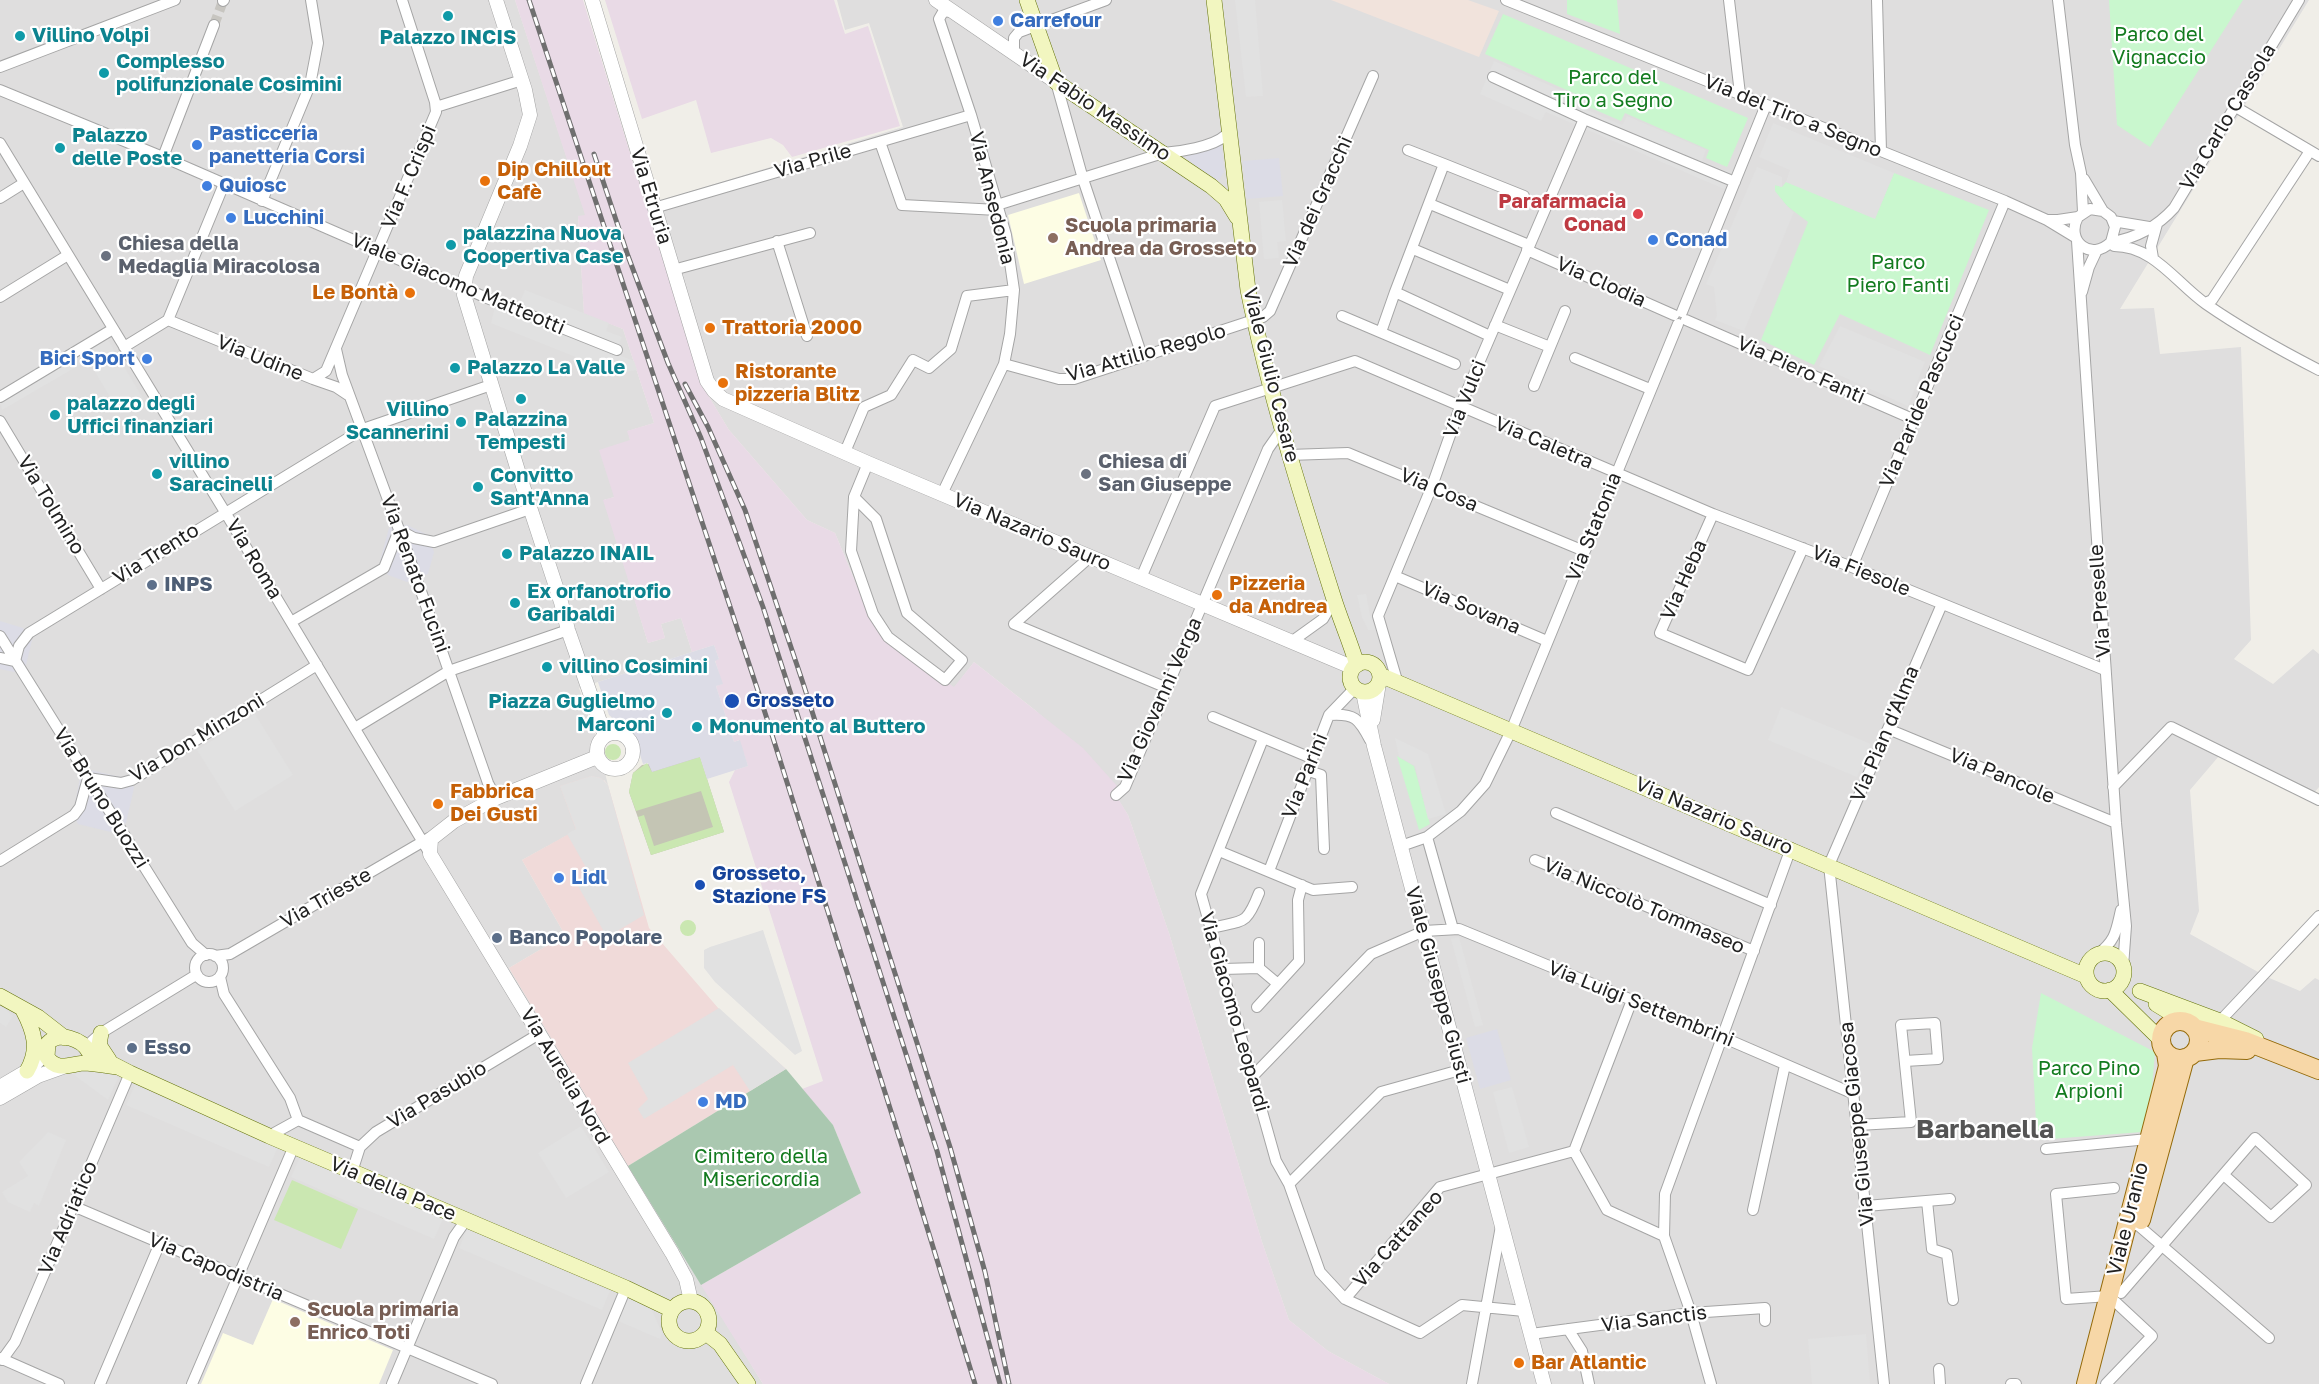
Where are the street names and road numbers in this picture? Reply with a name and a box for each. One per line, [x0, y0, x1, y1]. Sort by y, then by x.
street label: Via Carlo Cassola [2175, 39, 2281, 195]
street label: Via Fabio Massimo [1015, 47, 1175, 167]
street label: Via del Tiro a Segno [1700, 69, 1886, 163]
street label: Via F. Crispi [376, 121, 442, 233]
street label: Via Ansedonia [964, 129, 1020, 267]
street label: Via dei Gracchi [1278, 132, 1358, 272]
street label: Via Prile [772, 139, 854, 183]
street label: Via Etruria [625, 145, 677, 247]
street label: Viale Giacomo Matteotti [347, 228, 569, 340]
street label: Via Clodia [1552, 252, 1650, 312]
street label: Viale Giulio Cesare [1238, 285, 1304, 465]
street label: Via Paride Pascucci [1875, 311, 1969, 491]
street label: Via Attilio Regolo [1063, 319, 1229, 387]
street label: Via Udine [213, 330, 307, 386]
street label: Via Piero Fanti [1733, 331, 1869, 409]
street label: Via Vulci [1438, 356, 1492, 442]
street label: Via Caletra [1491, 412, 1597, 474]
street label: Via Tolmino [12, 451, 90, 559]
street label: Via Cosa [1396, 463, 1482, 517]
street label: Via Statonia [1561, 469, 1627, 585]
street label: Via Nazario Sauro [950, 488, 1114, 576]
street label: Via Renato Fucini [375, 492, 455, 656]
street label: Via Roma [221, 514, 287, 604]
street label: Via Trento [109, 518, 203, 590]
street label: Via Heba [1656, 536, 1712, 624]
street label: Via Fiesole [1808, 540, 1914, 602]
street label: Via Preselle [2084, 543, 2116, 659]
street label: Via Sovana [1418, 576, 1524, 640]
street label: Via Giovanni Verga [1113, 614, 1207, 786]
street label: Via Pian d'Alma [1846, 662, 1924, 806]
street label: Via Don Minzoni [125, 688, 269, 788]
street label: Via Bruno Buozzi [48, 723, 154, 873]
street label: Via Parini [1277, 730, 1333, 822]
street label: Via Pancole [1946, 743, 2058, 809]
street label: Via Nazario Sauro [1632, 772, 1796, 860]
street label: Via Niccolò Tommaseo [1540, 853, 1748, 959]
street label: Via Trieste [276, 862, 376, 934]
street label: Viale Giuseppe Giusti [1400, 884, 1476, 1086]
street label: Via Giacomo Leopardi [1194, 909, 1274, 1115]
street label: Via Luigi Settembrini [1544, 956, 1738, 1052]
street label: Via Aurelia Nord [515, 1004, 615, 1148]
street label: Via Giuseppe Giacosa [1834, 1021, 1880, 1227]
street label: Via Pasubio [383, 1056, 491, 1134]
street label: Via della Pace [326, 1152, 460, 1226]
street label: Via Adriatico [33, 1158, 103, 1278]
street label: Viale Uranio [2102, 1160, 2154, 1278]
street label: Via Cattaneo [1348, 1185, 1448, 1293]
street label: Via Capodistria [145, 1228, 287, 1306]
street label: Via Sanctis [1600, 1301, 1708, 1337]

